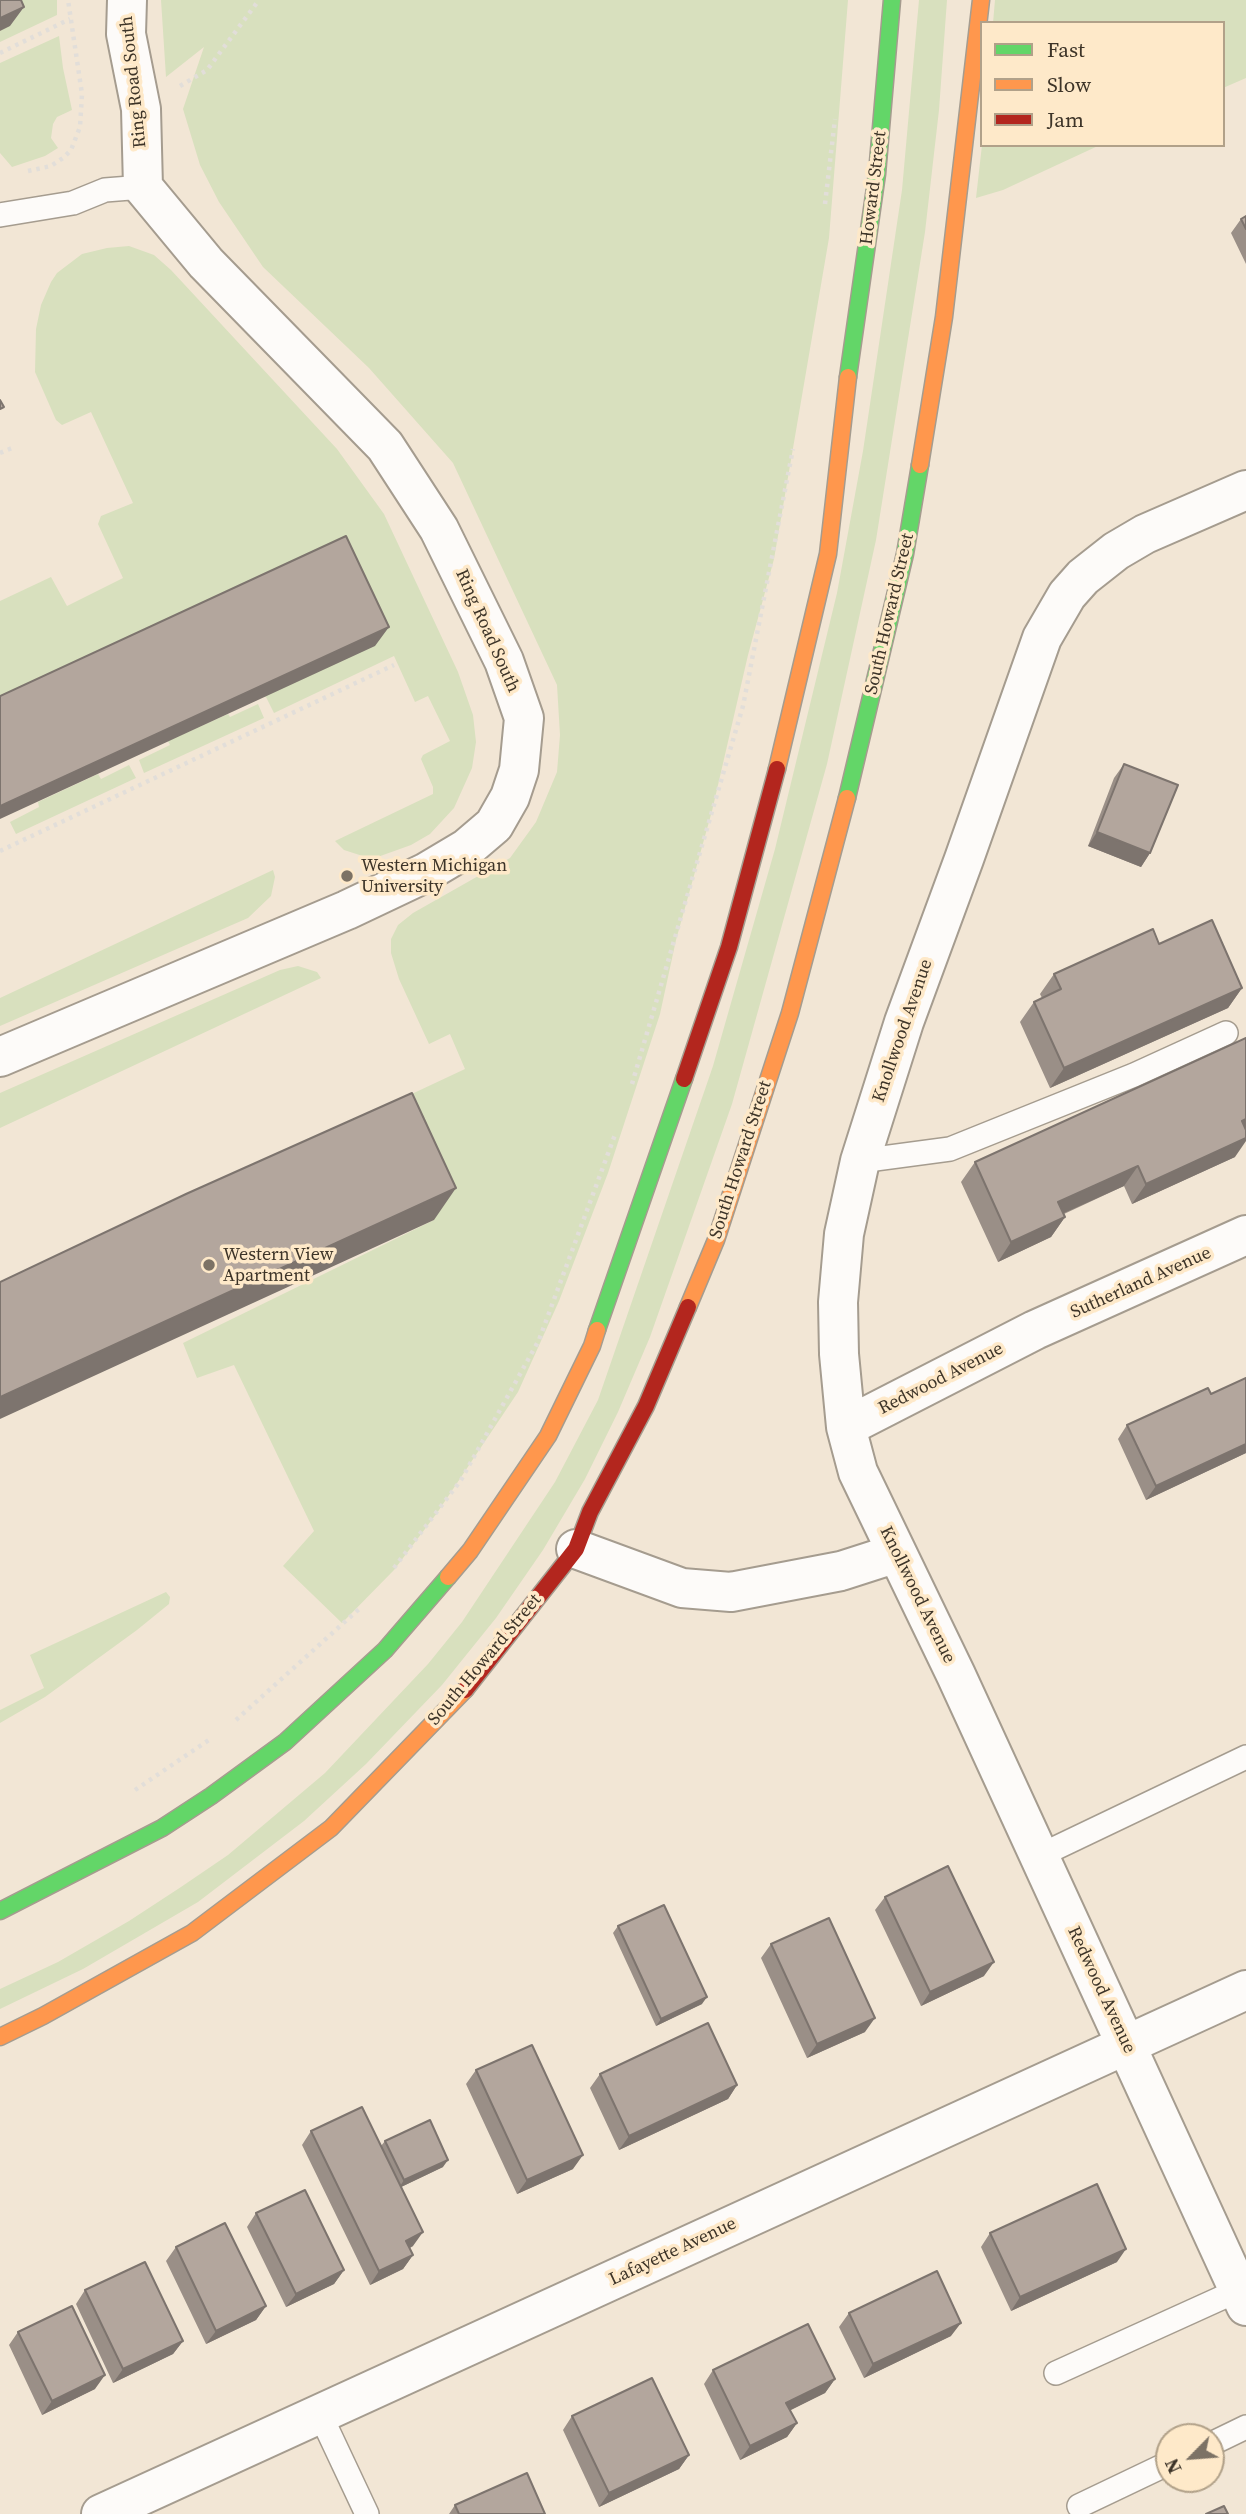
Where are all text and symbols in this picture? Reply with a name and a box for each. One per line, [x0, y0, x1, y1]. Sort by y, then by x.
street label: Ring Road South [116, 15, 152, 149]
legend [980, 21, 1225, 147]
text: Fast [1047, 35, 1085, 64]
text: Slow [1047, 70, 1091, 99]
text: Jam [1047, 105, 1084, 134]
street label: Howard Street [856, 130, 892, 246]
street label: South Howard Street [861, 531, 919, 697]
street label: Ring Road South [450, 566, 524, 696]
place label: Western Michigan University [361, 855, 507, 898]
marker: Western Michigan University [339, 868, 355, 884]
street label: Knollwood Avenue [868, 957, 938, 1105]
street label: South Howard Street [705, 1078, 777, 1242]
street label: Sutherland Avenue [1067, 1242, 1215, 1324]
place label: Western View Apartment [223, 1244, 333, 1286]
marker: Western View Apartment [201, 1257, 217, 1273]
street label: Redwood Avenue [875, 1338, 1007, 1420]
street label: Knollwood Avenue [874, 1523, 960, 1667]
street label: South Howard Street [424, 1590, 546, 1730]
street label: Redwood Avenue [1062, 1923, 1140, 2057]
street label: Lafayette Avenue [606, 2213, 740, 2291]
north arrow [1155, 2423, 1225, 2493]
text: N [1158, 2454, 1187, 2478]

